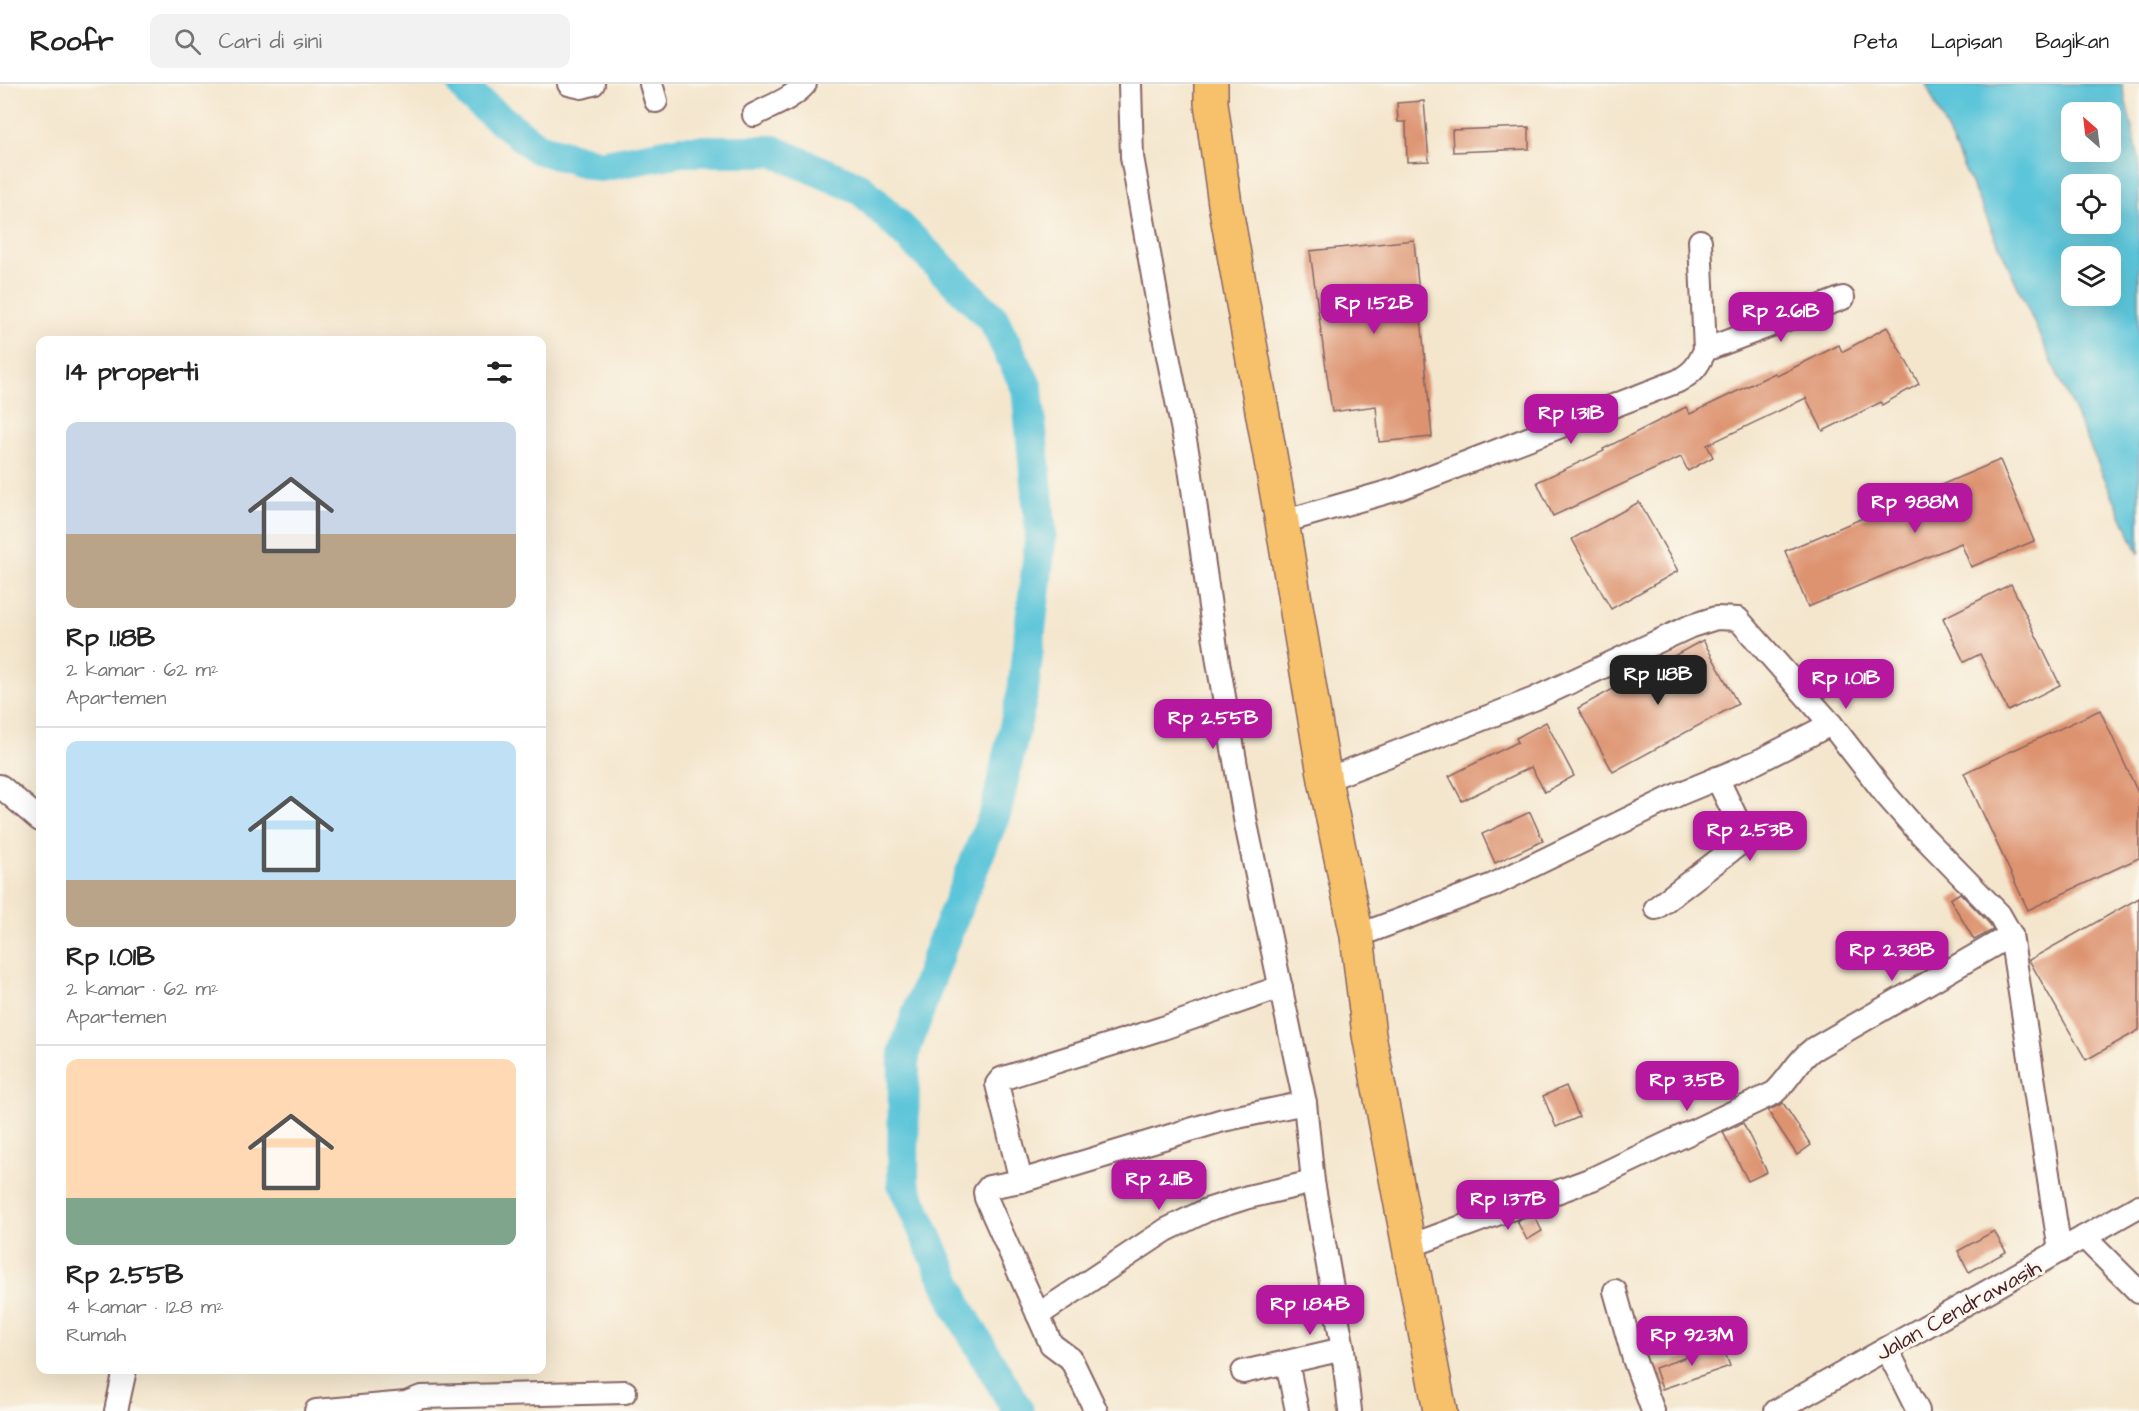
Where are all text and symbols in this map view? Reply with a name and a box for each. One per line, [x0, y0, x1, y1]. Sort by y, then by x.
search box [150, 14, 570, 68]
text: Roofr [30, 22, 114, 61]
icon: search [171, 25, 204, 58]
text: Cari di sini [219, 26, 322, 57]
text: Peta [1854, 27, 1897, 56]
text: Lapisan [1930, 27, 2002, 56]
text: Bagikan [2035, 27, 2109, 56]
north arrow [2061, 102, 2121, 162]
map controls [2061, 102, 2121, 306]
button: locate [2061, 174, 2121, 234]
button: layers [2061, 246, 2121, 306]
pin: Rp 1.52B [1312, 284, 1436, 335]
text: Rp 1.52B [1335, 289, 1413, 317]
pin: Rp 2.61B [1719, 292, 1843, 343]
text: Rp 2.61B [1743, 297, 1819, 325]
text: 14 properti [66, 354, 198, 390]
icon: filters [483, 356, 516, 389]
pin: Rp 1.31B [1509, 394, 1633, 445]
text: Rp 1.31B [1538, 399, 1604, 427]
icon: home [237, 461, 345, 569]
pin: Rp 988M [1860, 483, 1970, 534]
text: Rp 988M [1871, 488, 1959, 516]
text: Rp 1.18B [66, 620, 155, 656]
pin: Rp 1.18B [1596, 655, 1720, 706]
text: 2 kamar · 62 m² [66, 656, 219, 684]
pin: Rp 1.01B [1784, 659, 1908, 710]
text: Rp 1.18B [1624, 660, 1692, 688]
text: Rp 1.01B [1812, 664, 1880, 692]
text: Apartemen [66, 684, 166, 712]
pin: Rp 2.55B [1151, 699, 1275, 750]
text: Rp 2.55B [1168, 704, 1258, 732]
icon: home [237, 780, 345, 888]
pin: Rp 2.53B [1688, 811, 1812, 862]
text: Rp 2.53B [1707, 816, 1793, 844]
pin: Rp 2.38B [1830, 931, 1954, 982]
text: Rp 2.38B [1849, 936, 1935, 964]
text: Rp 1.01B [66, 939, 155, 975]
text: 2 kamar · 62 m² [66, 975, 219, 1003]
text: Apartemen [66, 1003, 166, 1031]
pin: Rp 3.5B [1632, 1061, 1742, 1112]
text: Rp 3.5B [1650, 1066, 1724, 1094]
icon: home [237, 1098, 345, 1206]
pin: Rp 2.11B [1097, 1160, 1221, 1211]
text: Rp 2.11B [1126, 1165, 1193, 1193]
pin: Rp 1.37B [1446, 1180, 1570, 1231]
text: Rp 1.37B [1470, 1185, 1546, 1213]
street label: Jalan Cendrawasih [1870, 1252, 2047, 1369]
text: Rp 2.55B [66, 1257, 183, 1293]
pin: Rp 1.84B [1248, 1285, 1372, 1336]
text: Rp 1.84B [1270, 1290, 1350, 1318]
text: 4 kamar · 128 m² [66, 1293, 224, 1321]
pin: Rp 923M [1637, 1316, 1747, 1367]
text: Rumah [66, 1321, 126, 1349]
text: Rp 923M [1651, 1321, 1733, 1349]

